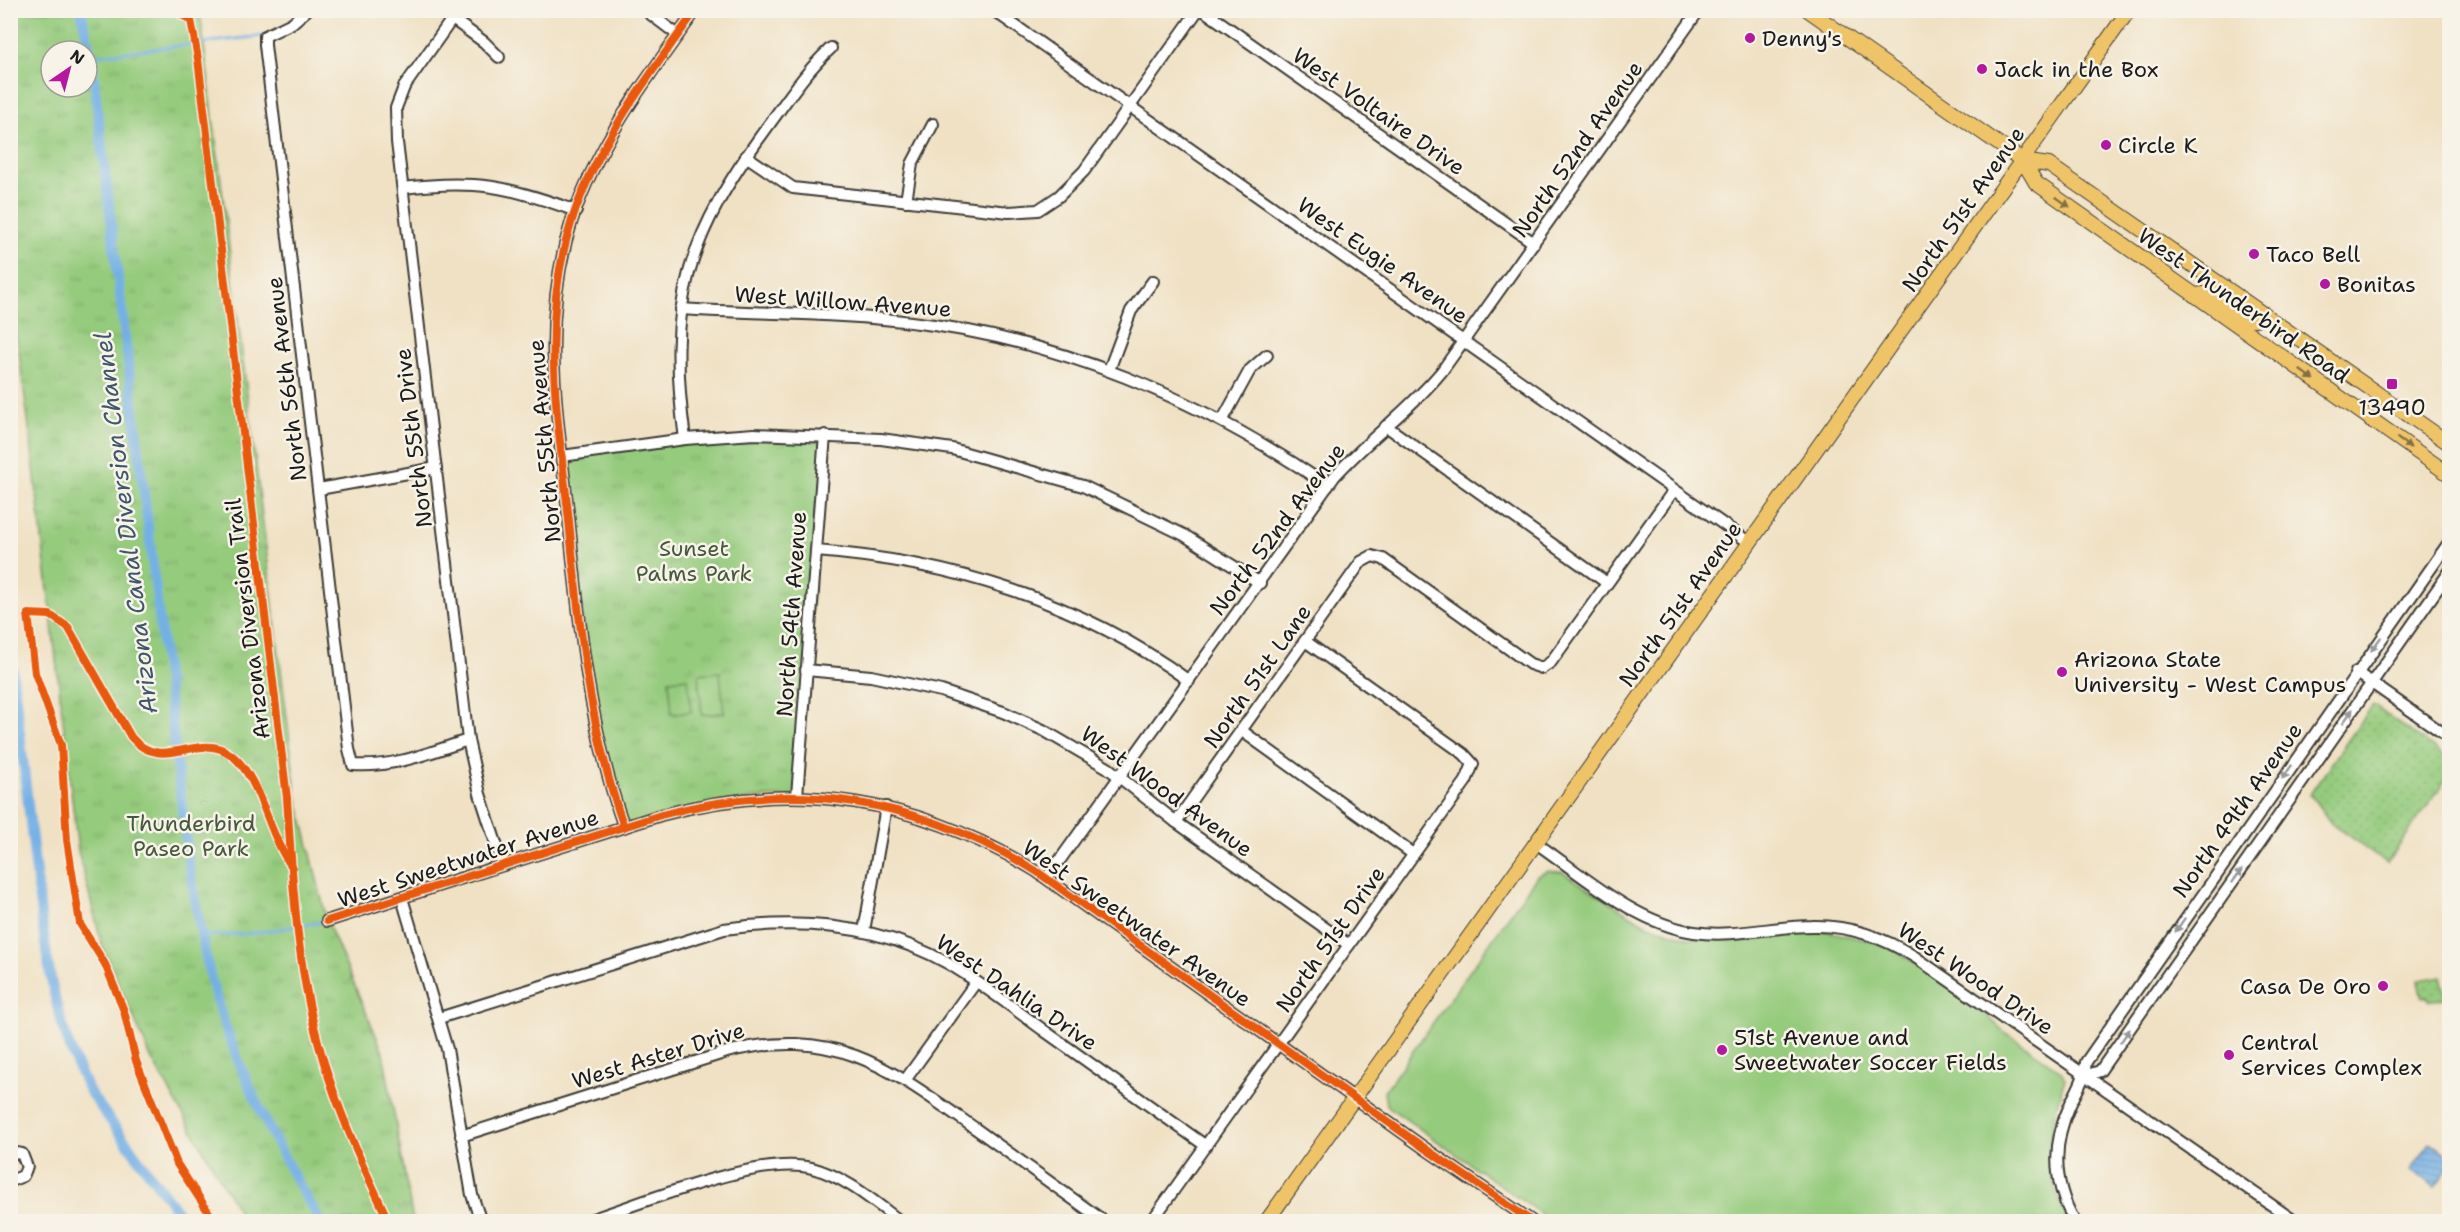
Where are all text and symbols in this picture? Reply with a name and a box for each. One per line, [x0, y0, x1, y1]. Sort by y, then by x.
place label: Denny's [1762, 24, 1842, 53]
marker: Denny's [1743, 31, 1757, 45]
north arrow [39, 39, 99, 99]
street label: West Voltaire Drive [1287, 41, 1471, 182]
text: N [66, 45, 89, 69]
street label: North 52nd Avenue [1506, 55, 1649, 243]
place label: Jack in the Box [1994, 55, 2158, 84]
marker: Jack in the Box [1975, 62, 1989, 76]
street label: North 51st Avenue [1895, 121, 2031, 298]
place label: Circle K [2118, 131, 2198, 160]
marker: Circle K [2099, 138, 2113, 152]
street label: West Eugie Avenue [1292, 191, 1474, 330]
one-way arrow [2054, 196, 2070, 208]
street label: West Thunderbird Road [2132, 221, 2355, 390]
place label: Taco Bell [2266, 240, 2361, 269]
marker: Taco Bell [2247, 247, 2261, 261]
place label: Bonitas [2337, 270, 2416, 299]
street label: North 56th Avenue [260, 275, 313, 483]
marker: Bonitas [2318, 277, 2332, 291]
street label: West Willow Avenue [734, 279, 952, 324]
water label: Arizona Canal Diversion Channel [87, 330, 165, 716]
street label: North 55th Avenue [521, 338, 568, 544]
street label: North 55th Drive [388, 347, 439, 529]
one-way arrow [2299, 369, 2315, 380]
marker: 13490 [2385, 377, 2399, 391]
place label: 13490 [2358, 393, 2426, 422]
street label: North 52nd Avenue [1203, 437, 1352, 622]
one-way arrow [2395, 437, 2411, 449]
street label: Arizona Diversion Trail [218, 496, 277, 741]
street label: North 54th Avenue [770, 510, 813, 718]
street label: North 51st Avenue [1612, 516, 1748, 693]
park label: Sunset Palms Park [636, 534, 752, 588]
street label: North 51st Lane [1197, 598, 1318, 754]
one-way arrow [2370, 636, 2382, 652]
place label: Arizona State University - West Campus [2074, 645, 2346, 699]
marker: Arizona State University - West Campus [2055, 665, 2069, 679]
one-way arrow [2342, 709, 2354, 725]
street label: North 49th Avenue [2166, 717, 2309, 904]
street label: West Wood Avenue [1075, 719, 1259, 864]
one-way arrow [2282, 764, 2293, 780]
street label: West Sweetwater Avenue [334, 803, 602, 914]
park label: Thunderbird Paseo Park [126, 809, 256, 863]
street label: West Sweetwater Avenue [1017, 833, 1257, 1014]
street label: North 51st Drive [1269, 860, 1392, 1018]
one-way arrow [2231, 868, 2242, 884]
street label: West Wood Drive [1892, 915, 2059, 1041]
one-way arrow [2174, 917, 2186, 933]
street label: West Dahlia Drive [930, 928, 1103, 1057]
place label: Casa De Oro [2240, 972, 2371, 1001]
marker: Casa De Oro [2376, 979, 2390, 993]
street label: West Aster Drive [568, 1015, 748, 1096]
place label: 51st Avenue and Sweetwater Soccer Fields [1734, 1023, 2007, 1077]
one-way arrow [2119, 1028, 2131, 1044]
place label: Central Services Complex [2241, 1028, 2422, 1082]
marker: 51st Avenue and Sweetwater Soccer Fields [1715, 1043, 1729, 1057]
marker: Central Services Complex [2222, 1048, 2236, 1062]

